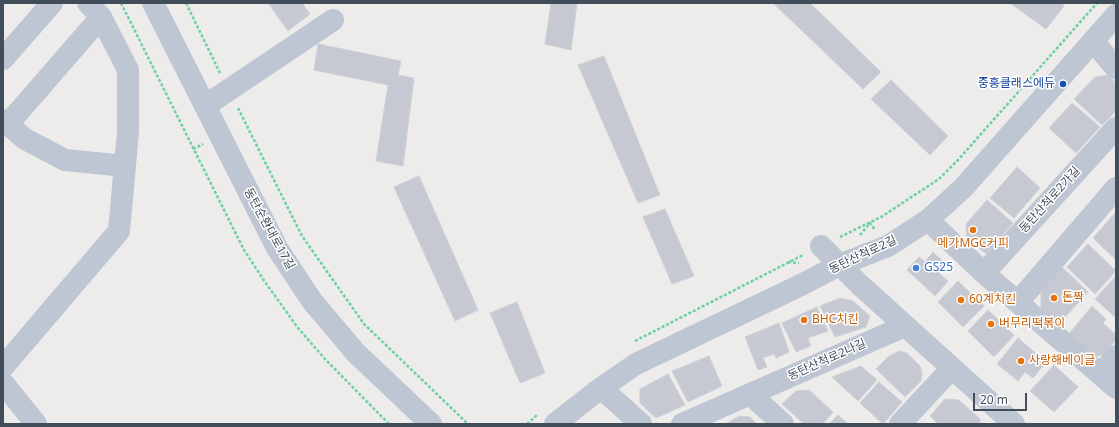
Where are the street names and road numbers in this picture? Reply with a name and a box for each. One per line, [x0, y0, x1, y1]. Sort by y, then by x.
street label: 동탄산척로2가길 [1016, 164, 1084, 236]
street label: 동탄순환대로17길 [241, 186, 297, 272]
street label: 동탄산척로2길 [827, 233, 899, 277]
street label: 동탄산척로2나길 [786, 336, 868, 384]

